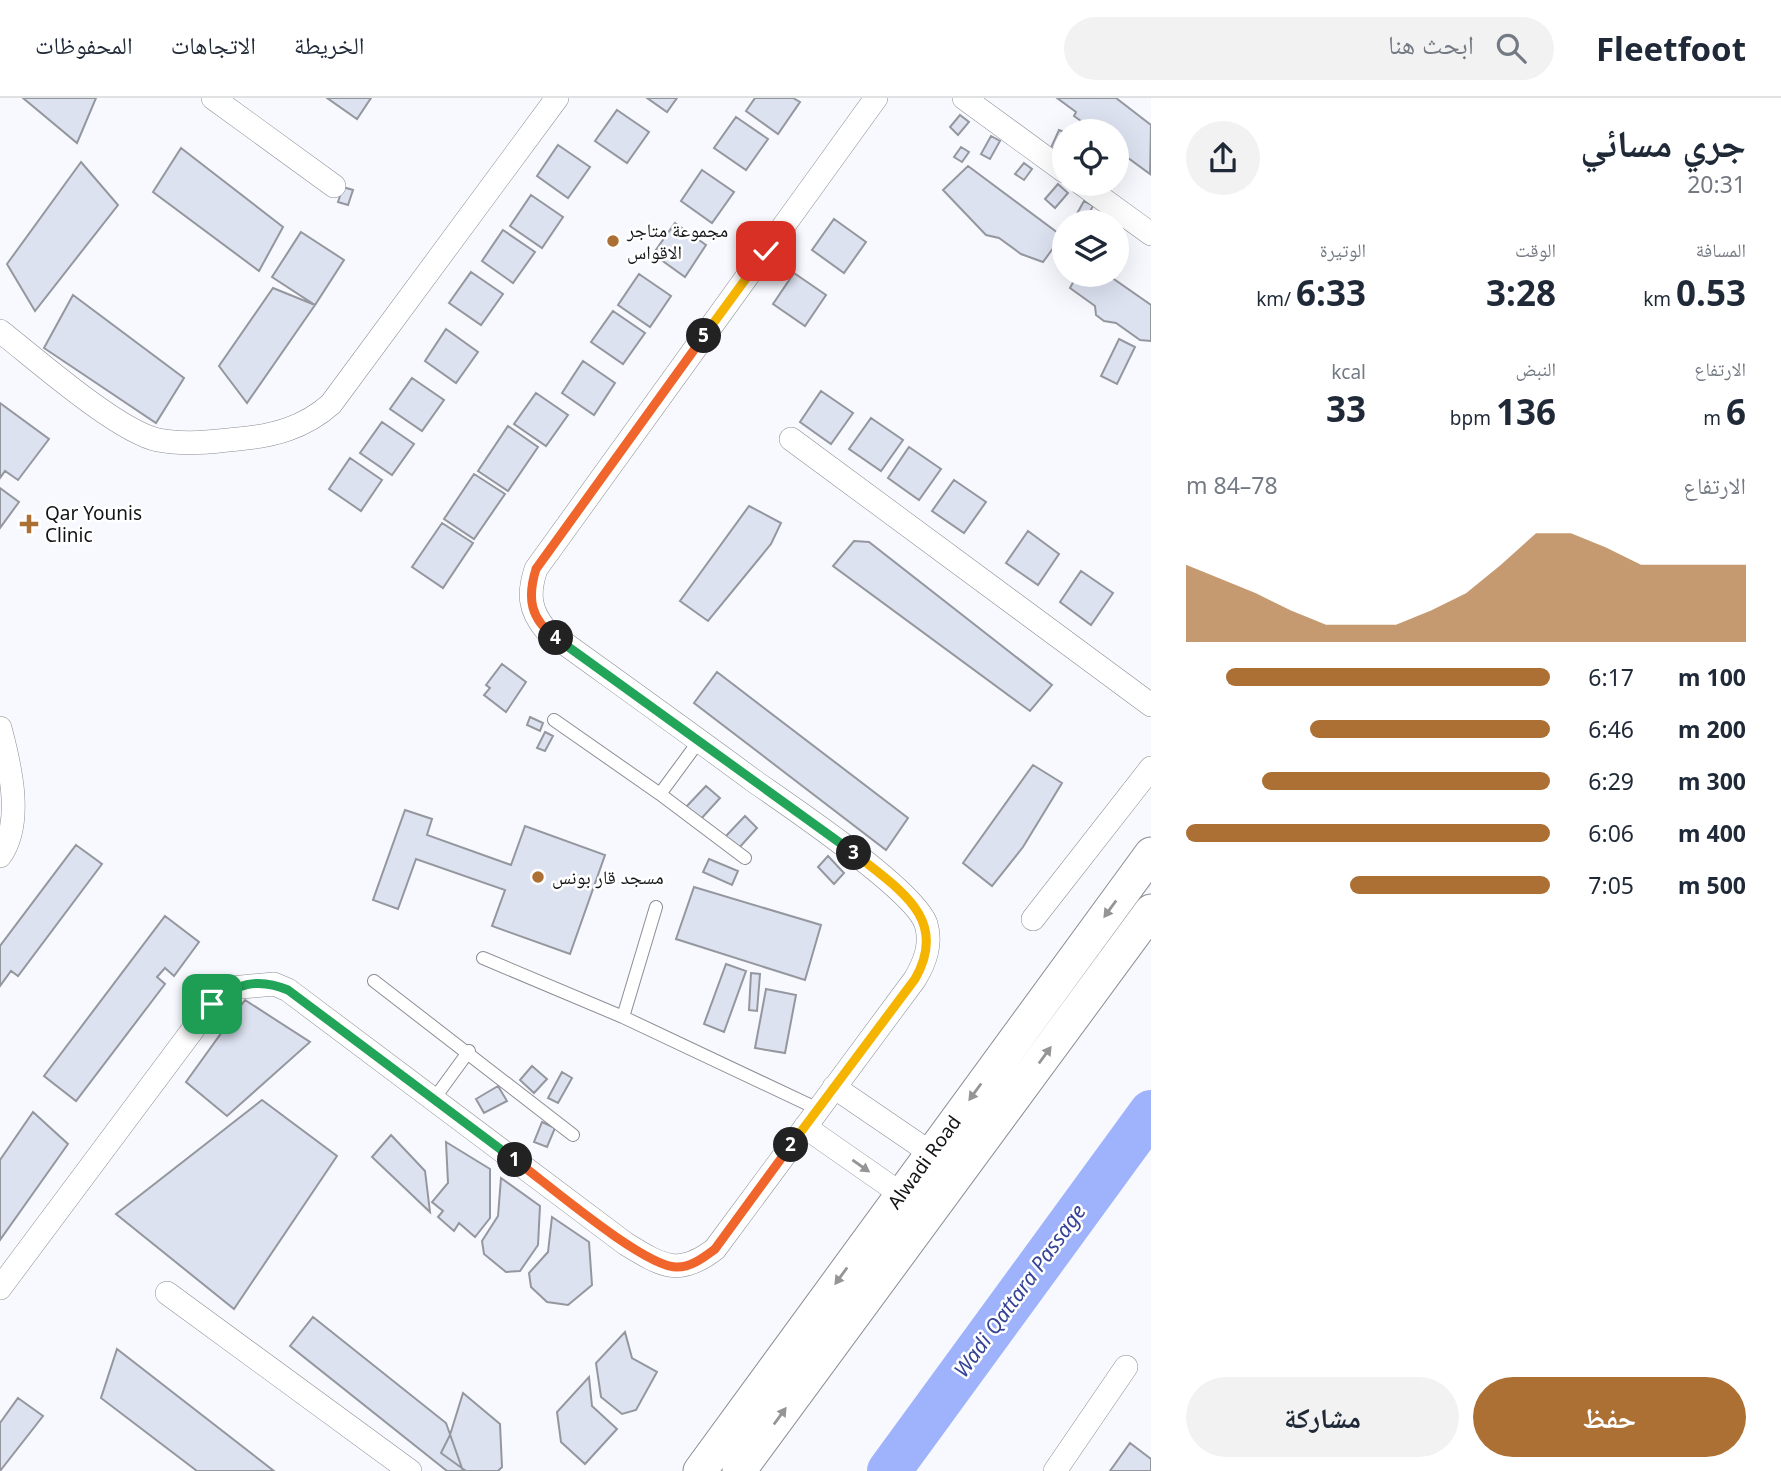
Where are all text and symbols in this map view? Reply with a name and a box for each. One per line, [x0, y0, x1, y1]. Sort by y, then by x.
search box [1064, 17, 1554, 80]
text: ابحث هنا [1388, 26, 1474, 62]
text: Fleetfoot [1596, 26, 1746, 71]
text: المحفوظات [35, 28, 133, 61]
text: الاتجاهات [171, 28, 256, 61]
text: الخريطة [294, 28, 365, 61]
icon: search [1492, 29, 1530, 67]
text: جري مسائي [1580, 116, 1746, 168]
map controls [1052, 119, 1129, 287]
button: locate [1052, 119, 1129, 196]
button: share [1186, 121, 1260, 195]
text: 20:31 [1687, 168, 1746, 200]
button: layers [1052, 210, 1129, 287]
place label: مجموعة متاجر الاقواس [626, 217, 728, 265]
pin [736, 221, 796, 281]
icon: check [747, 232, 785, 270]
marker: مجموعة متاجر الاقواس [605, 233, 621, 249]
text: الوتيرة [1320, 237, 1366, 263]
text: الوقت [1515, 237, 1556, 263]
text: المسافة [1696, 237, 1746, 263]
text: 6:33 [1296, 269, 1366, 316]
text: 3:28 [1486, 269, 1556, 316]
text: 0.53 [1676, 269, 1746, 316]
text: /km [1256, 286, 1296, 312]
text: km [1643, 286, 1676, 312]
pin: 5 [686, 318, 722, 354]
text: 5 [698, 322, 709, 348]
text: النبض [1515, 356, 1556, 382]
text: الارتفاع [1694, 356, 1746, 382]
text: kcal [1331, 359, 1366, 385]
text: 33 [1326, 385, 1366, 432]
text: 136 [1496, 388, 1556, 435]
text: 6 [1726, 388, 1746, 435]
text: bpm [1450, 405, 1496, 431]
text: m [1703, 405, 1726, 431]
text: 78–84 m [1186, 469, 1278, 501]
text: الارتفاع [1683, 469, 1746, 501]
place label: Qar Younis Clinic [45, 500, 142, 548]
marker: Qar Younis Clinic [19, 514, 39, 534]
pin: 4 [538, 620, 574, 656]
text: 4 [550, 624, 561, 650]
text: 6:17 [1588, 661, 1634, 693]
text: 100 m [1678, 661, 1746, 693]
text: 6:46 [1588, 713, 1634, 745]
text: 200 m [1678, 713, 1746, 745]
text: 6:29 [1588, 765, 1634, 797]
text: 300 m [1678, 765, 1746, 797]
text: 6:06 [1588, 817, 1634, 849]
text: 400 m [1678, 817, 1746, 849]
pin: 3 [836, 836, 872, 870]
text: 3 [848, 839, 859, 865]
place label: مسجد قار بونس [552, 864, 664, 890]
marker: مسجد قار بونس [530, 869, 546, 885]
text: 7:05 [1588, 869, 1634, 901]
text: 500 m [1678, 869, 1746, 901]
one-way arrow [1104, 900, 1118, 918]
pin [182, 974, 242, 1034]
icon: arrive [193, 985, 231, 1023]
one-way arrow [1038, 1046, 1052, 1064]
one-way arrow [968, 1083, 982, 1101]
street label: Alwadi Road [881, 1110, 967, 1214]
pin: 2 [774, 1128, 808, 1162]
text: 2 [785, 1131, 796, 1157]
pin: 1 [498, 1142, 532, 1178]
text: 1 [509, 1146, 520, 1172]
one-way arrow [851, 1159, 870, 1172]
water label: Wadi Qattara Passage [947, 1198, 1091, 1383]
one-way arrow [835, 1267, 849, 1285]
button: مشاركة [1186, 1377, 1459, 1457]
button: حفظ [1473, 1377, 1746, 1457]
one-way arrow [773, 1407, 787, 1425]

